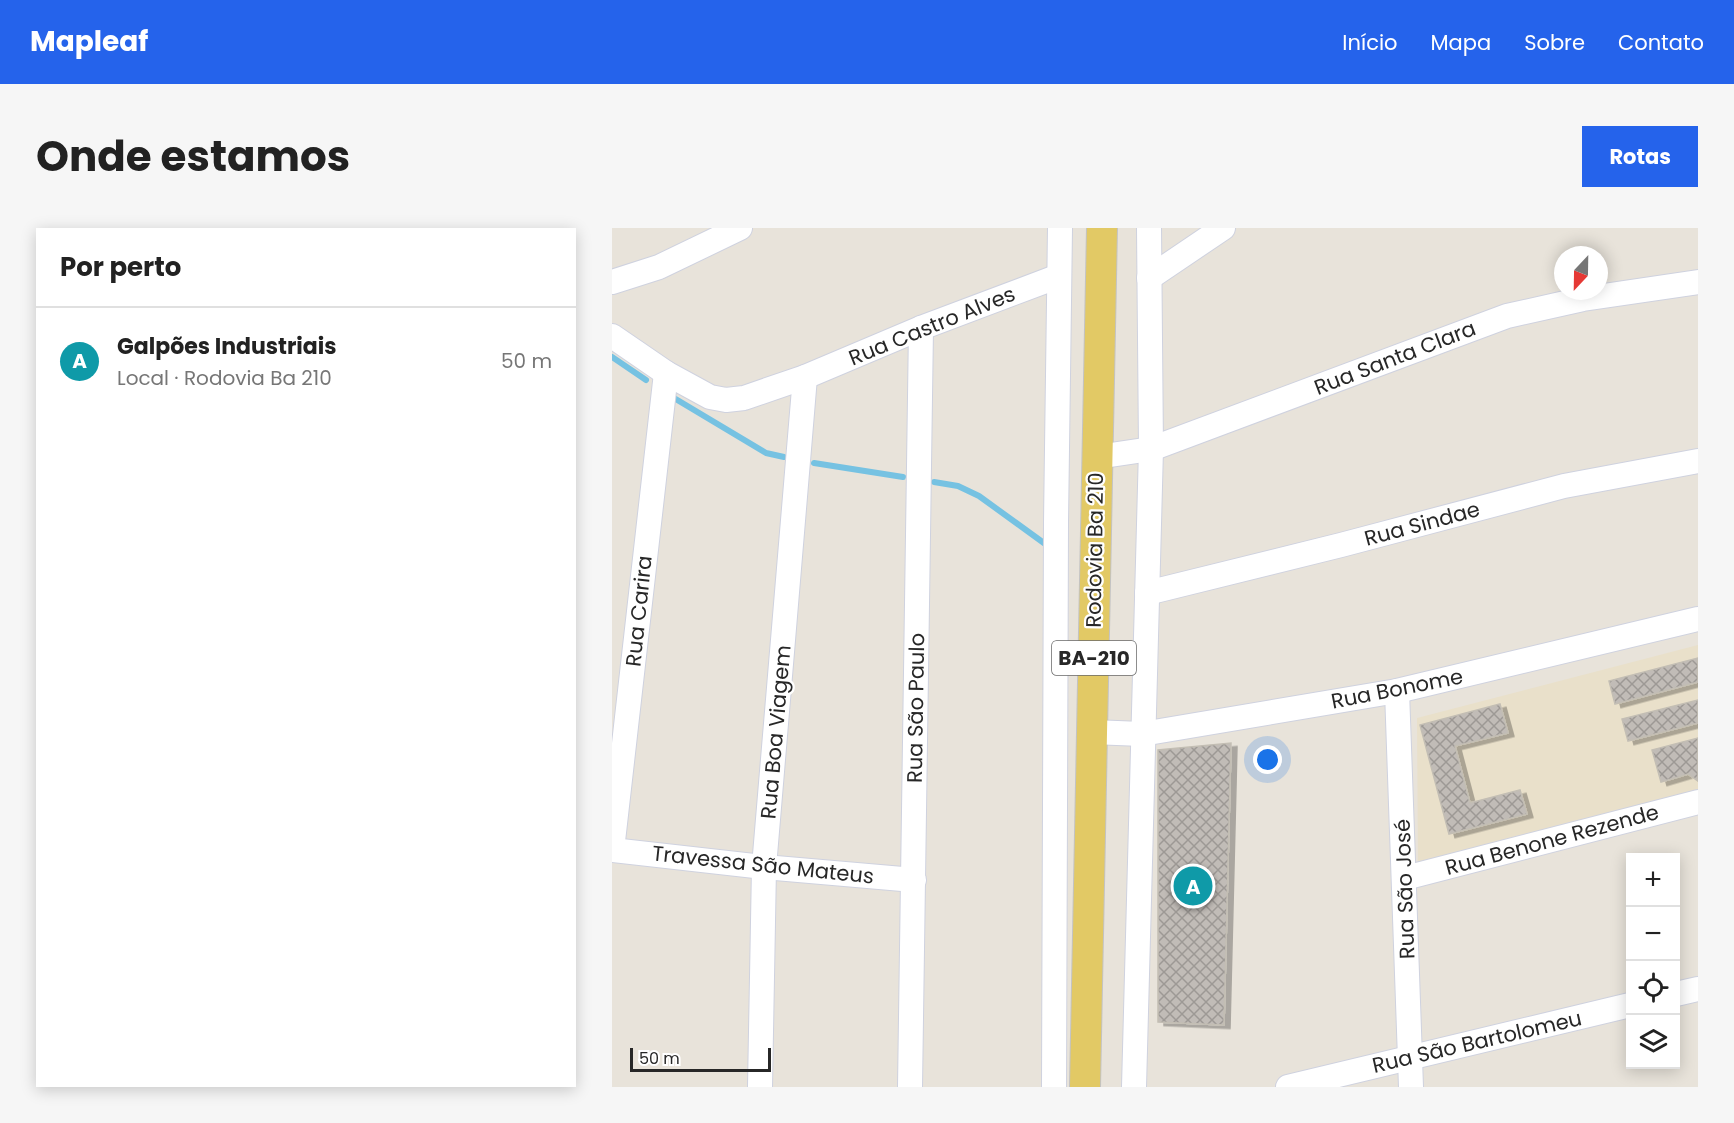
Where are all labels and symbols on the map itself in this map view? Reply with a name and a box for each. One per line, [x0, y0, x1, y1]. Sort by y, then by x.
north arrow [1554, 246, 1608, 300]
street label: Rua Castro Alves [844, 279, 1019, 372]
street label: Rua Santa Clara [1310, 313, 1480, 402]
street label: Rodovia Ba 210 [1079, 472, 1110, 628]
street label: Rua Sindae [1361, 494, 1483, 553]
street label: Rua Carira [618, 554, 659, 668]
street label: Rua São Paulo [900, 633, 931, 783]
road number: BA-210 [1052, 641, 1136, 675]
street label: Rua Boa Viagem [753, 644, 798, 820]
street label: Rua Bonome [1328, 662, 1465, 716]
your location [1253, 745, 1282, 774]
street label: Rua Benone Rezende [1442, 797, 1662, 882]
street label: Rua São José [1388, 818, 1421, 960]
street label: Travessa São Mateus [651, 838, 875, 891]
pin: A [1174, 864, 1212, 908]
street label: Rua São Bartolomeu [1369, 1003, 1585, 1080]
scale bar [630, 1045, 771, 1072]

